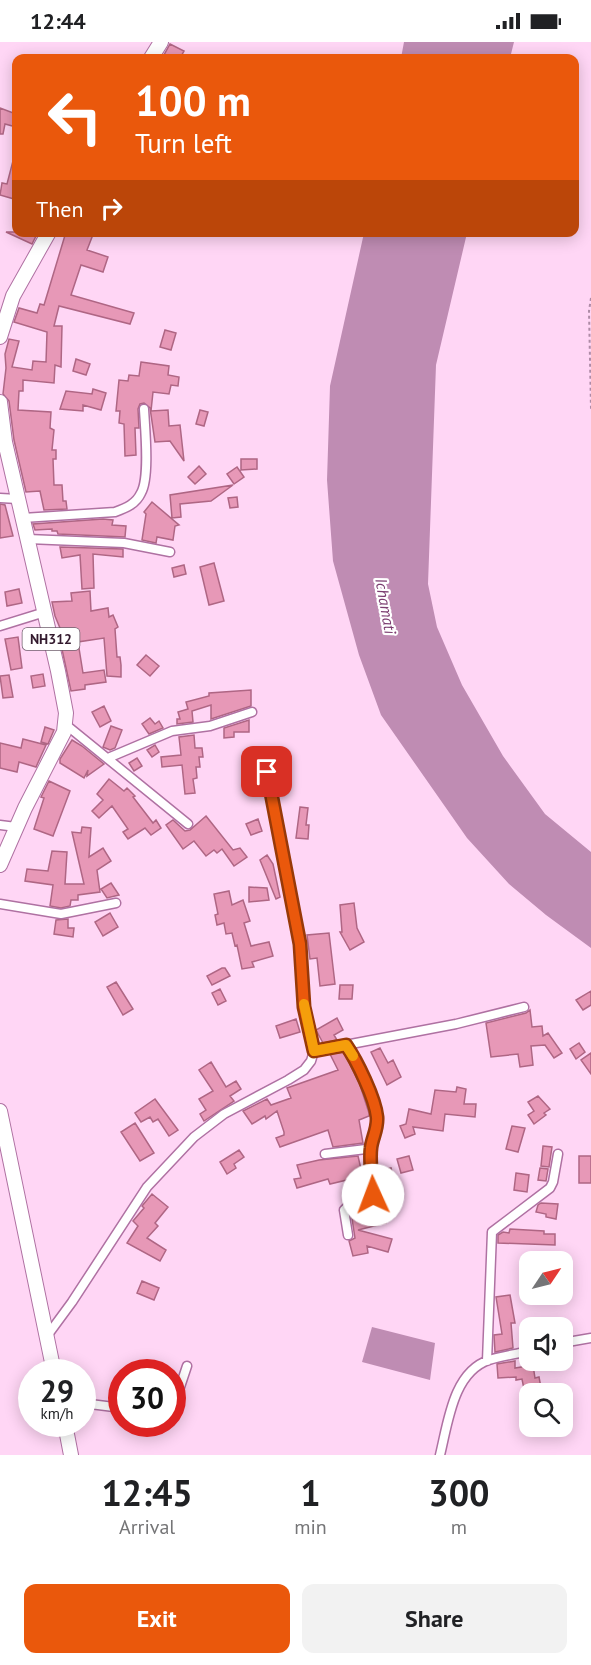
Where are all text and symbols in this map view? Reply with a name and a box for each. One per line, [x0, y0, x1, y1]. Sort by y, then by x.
text: 12:44 [30, 7, 86, 35]
text: 100 m [135, 73, 251, 128]
icon: left [36, 78, 114, 156]
text: Turn left [135, 126, 232, 160]
icon: right [95, 192, 128, 225]
text: Then [36, 195, 83, 223]
water label: Ichamati [371, 576, 401, 636]
road number: NH312 [22, 628, 80, 650]
pin [241, 746, 292, 797]
icon: arrive [250, 755, 283, 788]
position arrow [341, 1163, 405, 1227]
north arrow [519, 1251, 573, 1305]
map controls [519, 1251, 573, 1437]
button: sound [519, 1317, 573, 1371]
speed limit sign: 30 [108, 1359, 186, 1437]
text: 29 [40, 1371, 74, 1410]
button: search [519, 1383, 573, 1437]
text: km/h [41, 1404, 73, 1423]
text: 12:45 [101, 1469, 193, 1516]
text: 1 [300, 1469, 321, 1516]
text: 300 [428, 1469, 490, 1516]
text: Arrival [119, 1514, 175, 1540]
text: min [294, 1514, 327, 1540]
text: m [451, 1514, 467, 1540]
button: Exit [24, 1584, 290, 1653]
button: Share [302, 1584, 567, 1653]

